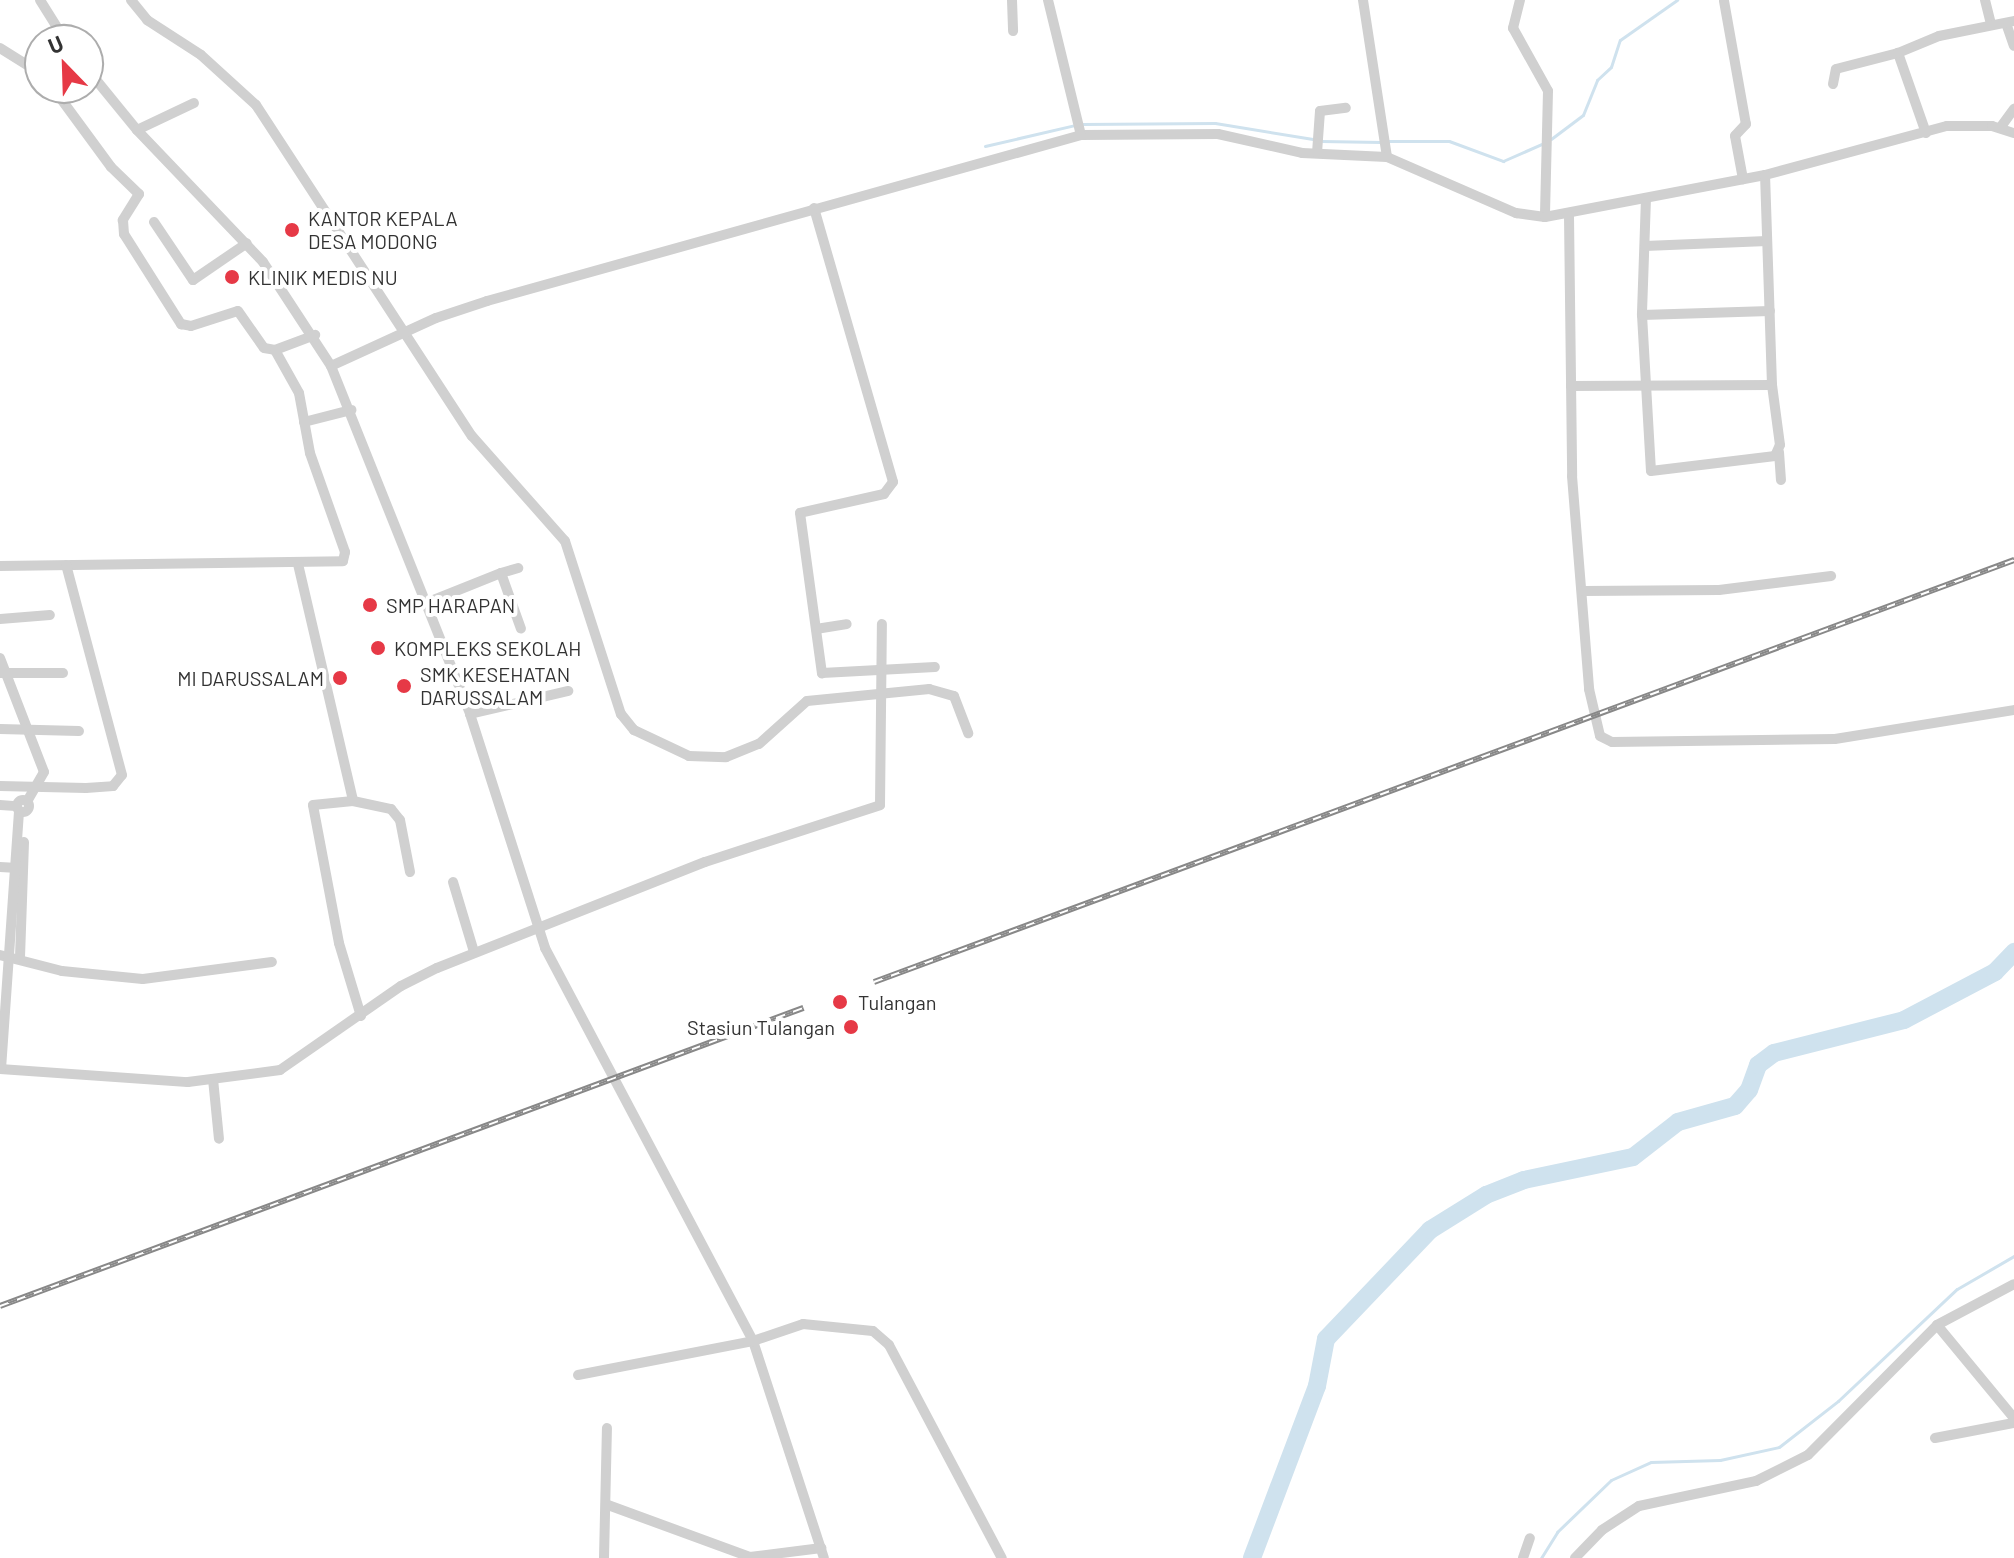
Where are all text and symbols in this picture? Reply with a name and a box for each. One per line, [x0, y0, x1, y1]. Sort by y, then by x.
north arrow [24, 24, 104, 104]
text: U [44, 29, 67, 58]
place label: KANTOR KEPALA DESA MODONG [308, 206, 458, 253]
marker: KANTOR KEPALA DESA MODONG [283, 221, 301, 239]
place label: KLINIK MEDIS NU [248, 265, 398, 289]
marker: KLINIK MEDIS NU [223, 268, 241, 286]
place label: SMP HARAPAN [386, 593, 515, 617]
marker: SMP HARAPAN [361, 596, 379, 614]
place label: KOMPLEKS SEKOLAH [394, 636, 581, 660]
marker: KOMPLEKS SEKOLAH [369, 639, 387, 657]
place label: SMK KESEHATAN DARUSSALAM [420, 662, 570, 709]
place label: MI DARUSSALAM [177, 666, 324, 690]
marker: MI DARUSSALAM [331, 669, 349, 687]
marker: SMK KESEHATAN DARUSSALAM [395, 677, 413, 695]
place label: Tulangan [858, 990, 937, 1014]
marker: Tulangan [829, 991, 851, 1013]
place label: Stasiun Tulangan [687, 1015, 835, 1039]
marker: Stasiun Tulangan [842, 1018, 860, 1036]

